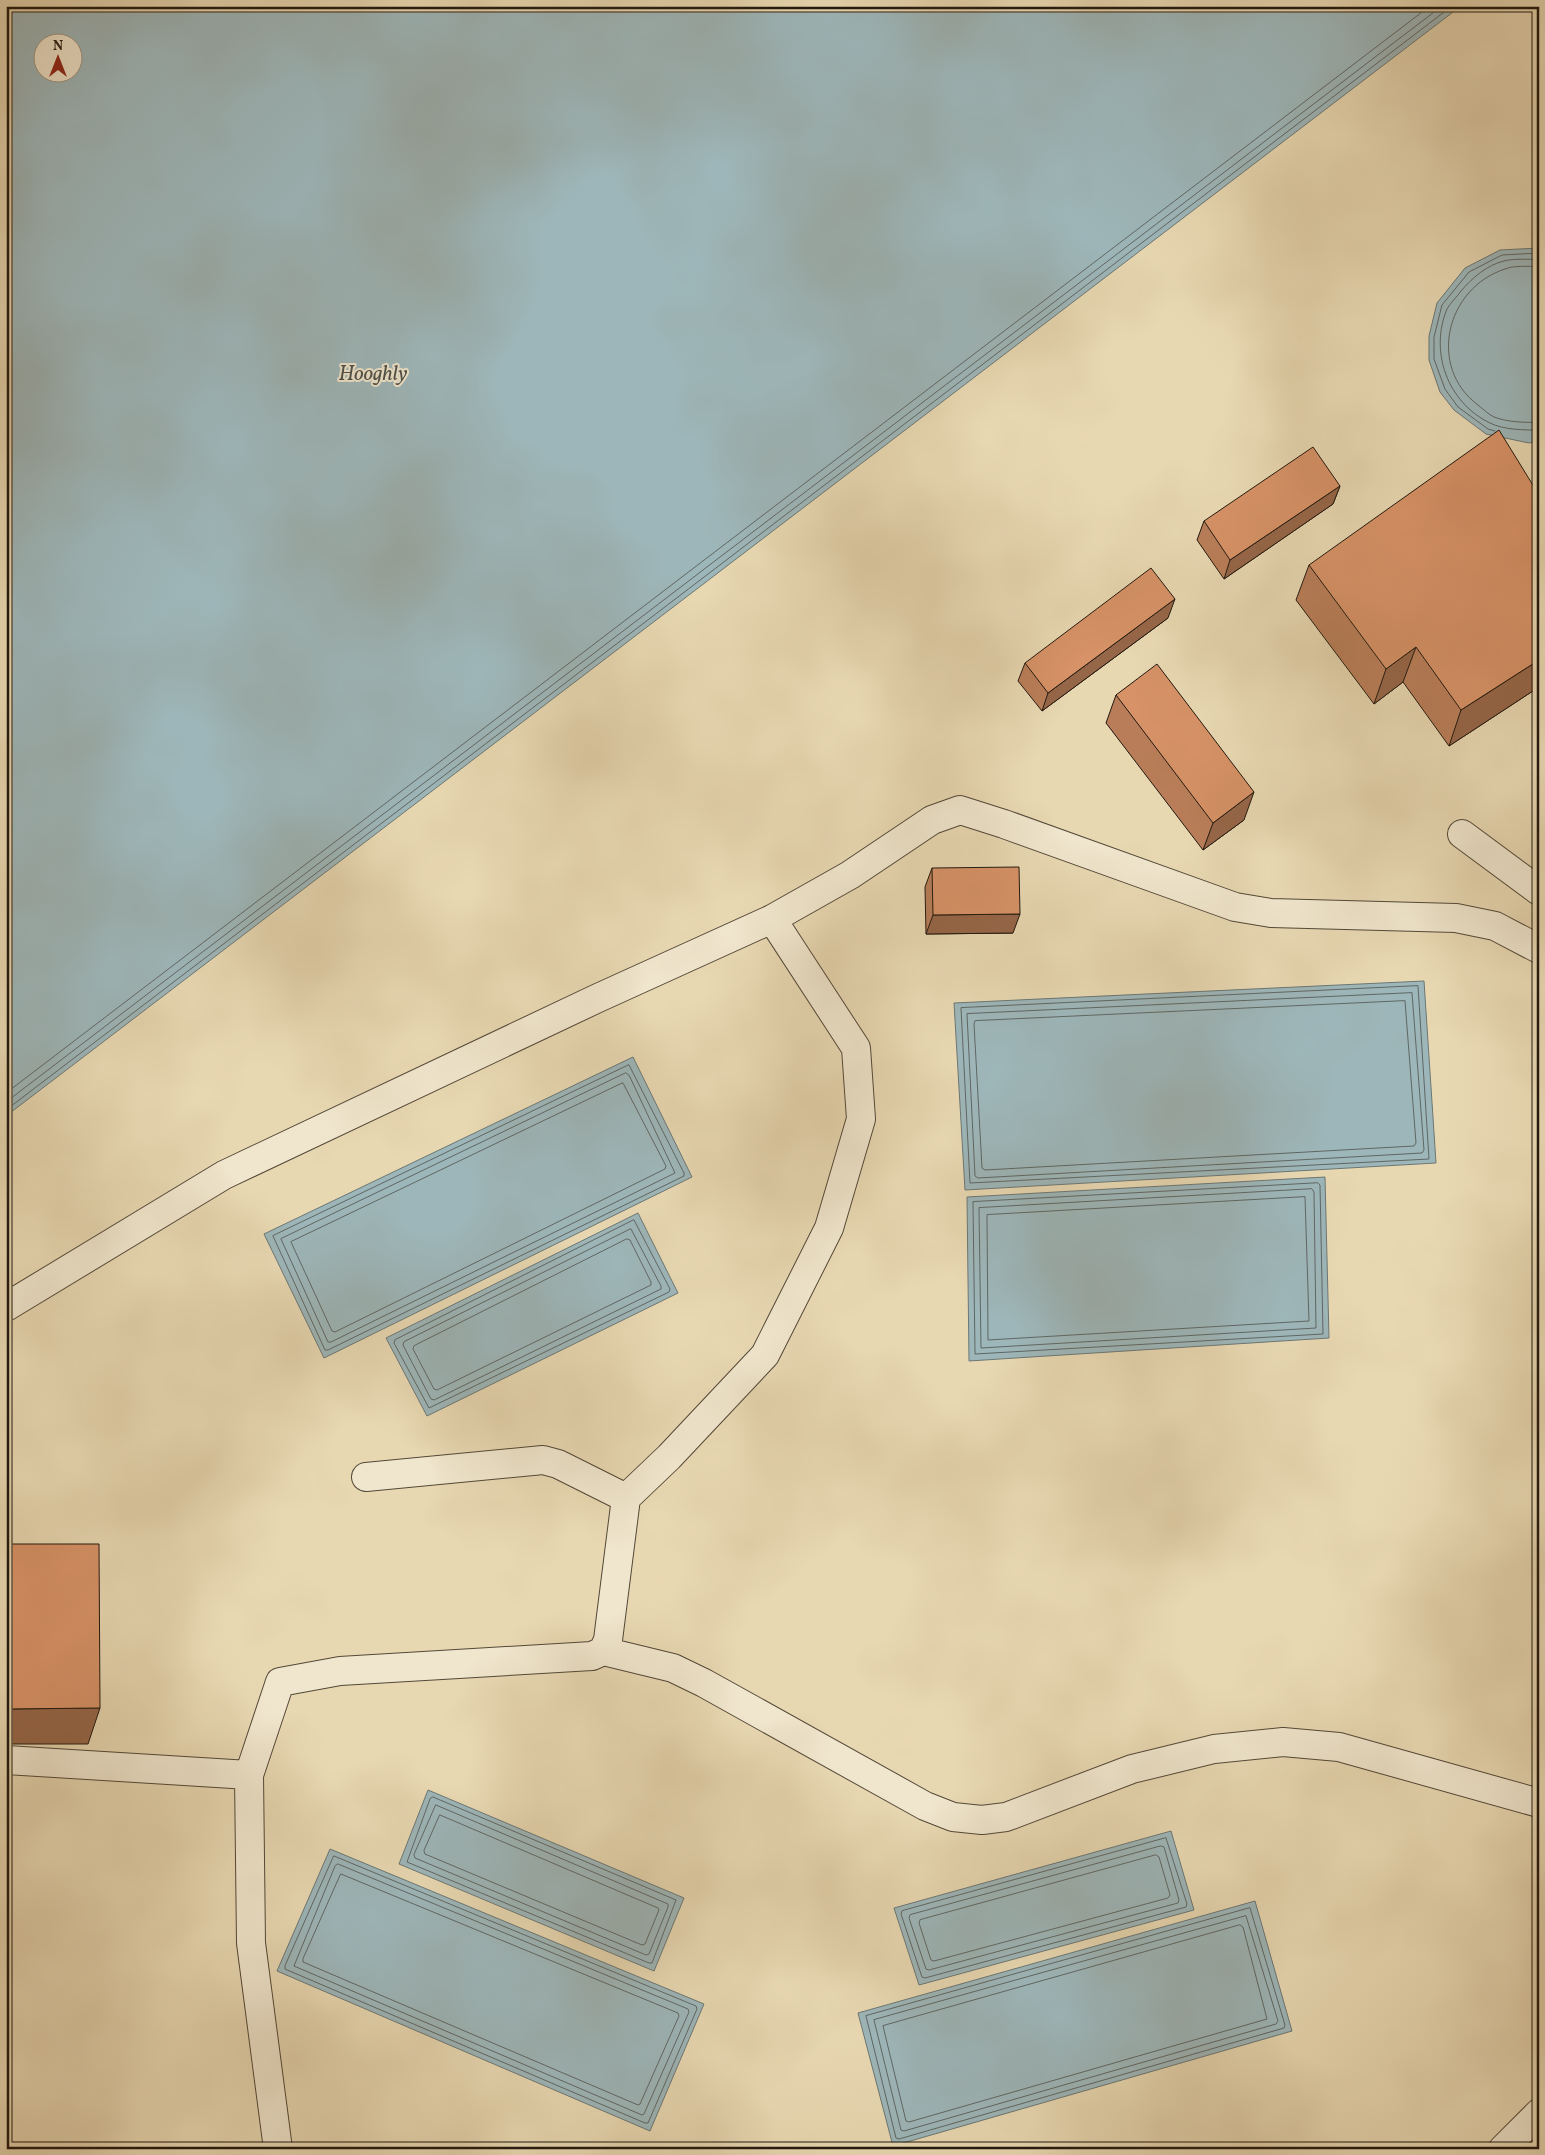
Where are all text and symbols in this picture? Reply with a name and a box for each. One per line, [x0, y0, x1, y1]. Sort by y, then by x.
north arrow [32, 32, 82, 82]
text: N [53, 37, 63, 56]
water label: Hooghly [338, 360, 408, 389]

